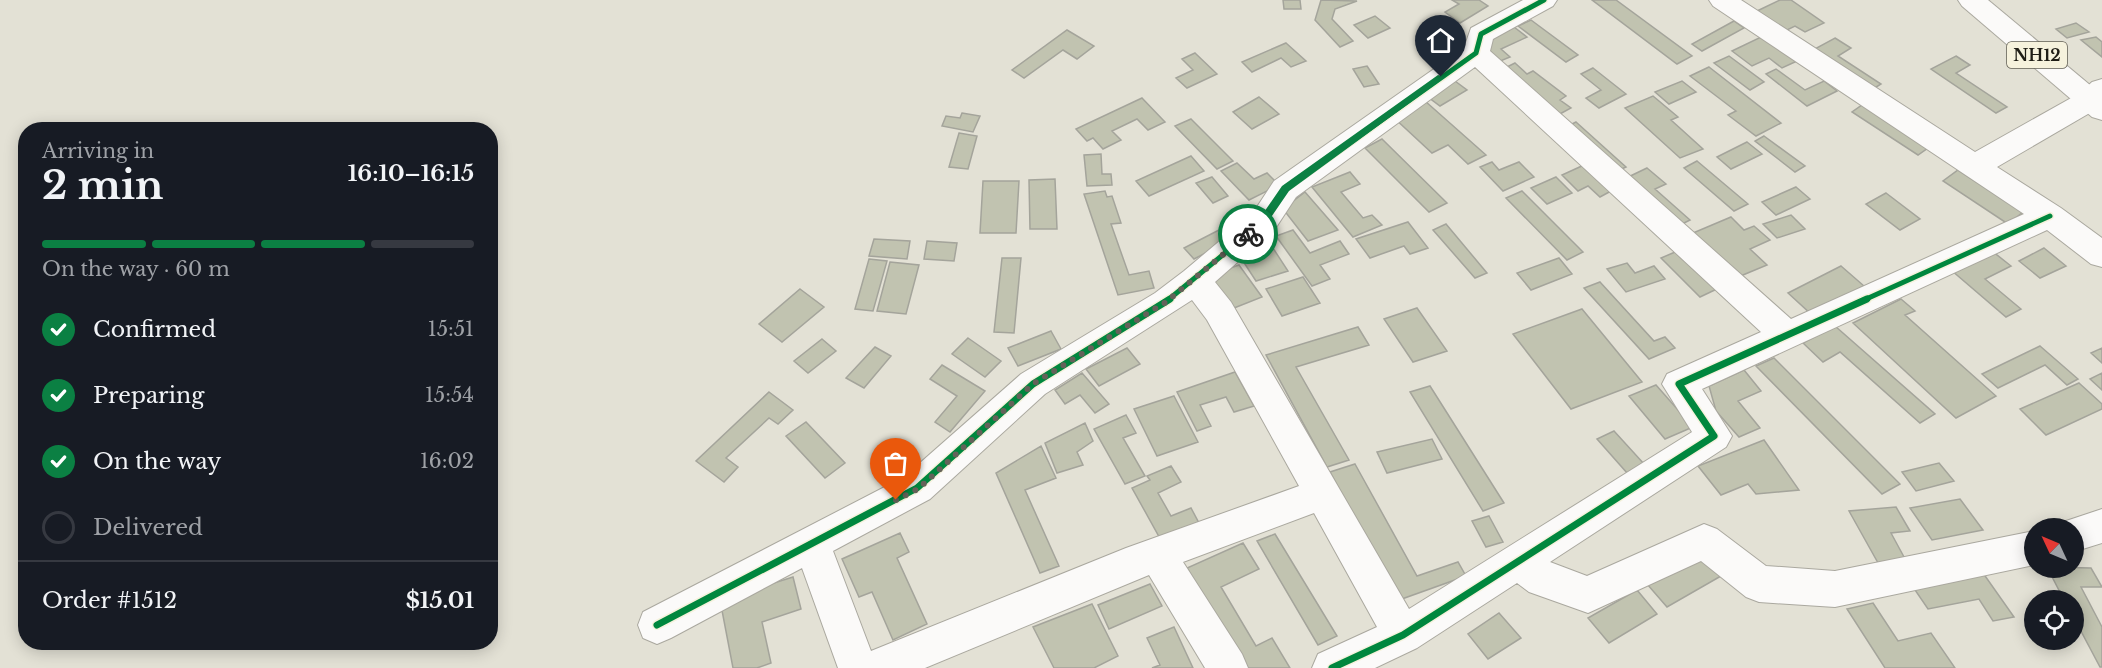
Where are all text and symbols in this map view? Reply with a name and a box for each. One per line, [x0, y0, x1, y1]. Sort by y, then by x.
pin [1415, 15, 1466, 77]
icon: home [1424, 24, 1457, 57]
road number: NH12 [2007, 42, 2067, 68]
text: Arriving in [42, 139, 154, 163]
text: 16:10–16:15 [348, 160, 474, 187]
text: 2 min [42, 161, 163, 210]
courier [1218, 204, 1278, 264]
icon: bike [1232, 218, 1265, 251]
text: On the way · 60 m [42, 257, 230, 281]
icon: check [42, 313, 75, 346]
text: Confirmed [93, 316, 216, 343]
text: 15:51 [428, 317, 474, 341]
icon: check [42, 379, 75, 412]
text: Preparing [93, 382, 204, 409]
text: 15:54 [425, 383, 474, 407]
pin [870, 438, 921, 500]
icon: check [42, 445, 75, 478]
icon: bag [879, 447, 912, 480]
text: On the way [93, 448, 221, 475]
text: 16:02 [420, 449, 474, 473]
text: Delivered [93, 514, 203, 541]
north arrow [2024, 518, 2084, 578]
map controls [2024, 518, 2084, 650]
text: Order #1512 [42, 587, 177, 614]
text: $15.01 [406, 587, 474, 614]
button: locate [2024, 590, 2084, 650]

